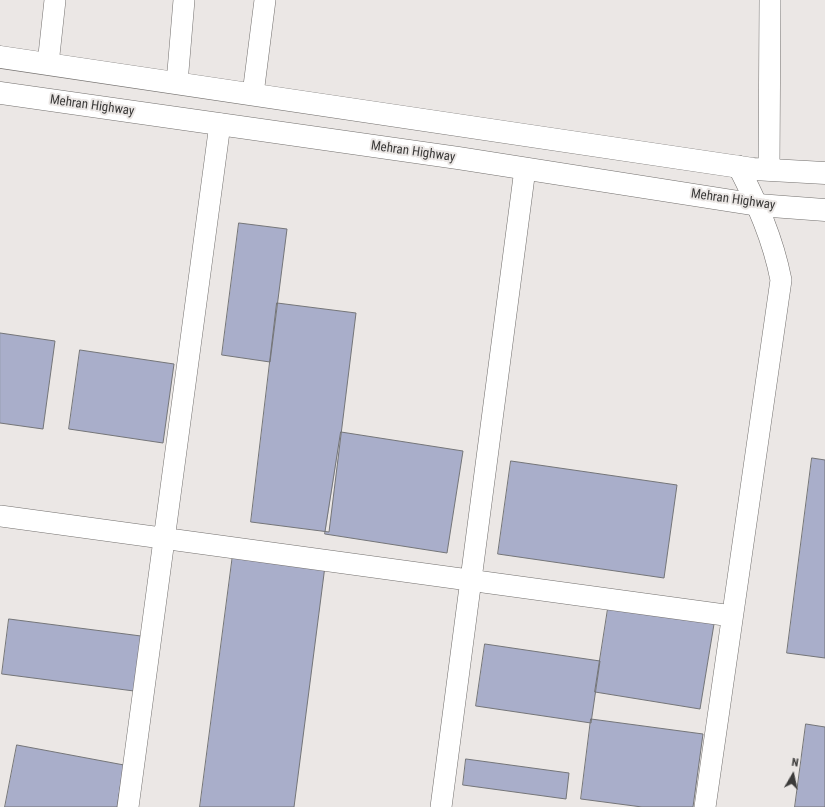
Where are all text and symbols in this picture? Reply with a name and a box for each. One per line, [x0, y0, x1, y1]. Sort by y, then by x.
street label: Mehran Highway [49, 92, 135, 120]
street label: Mehran Highway [370, 138, 456, 166]
street label: Mehran Highway [690, 186, 776, 214]
north arrow [773, 755, 813, 795]
text: N [791, 756, 799, 770]

